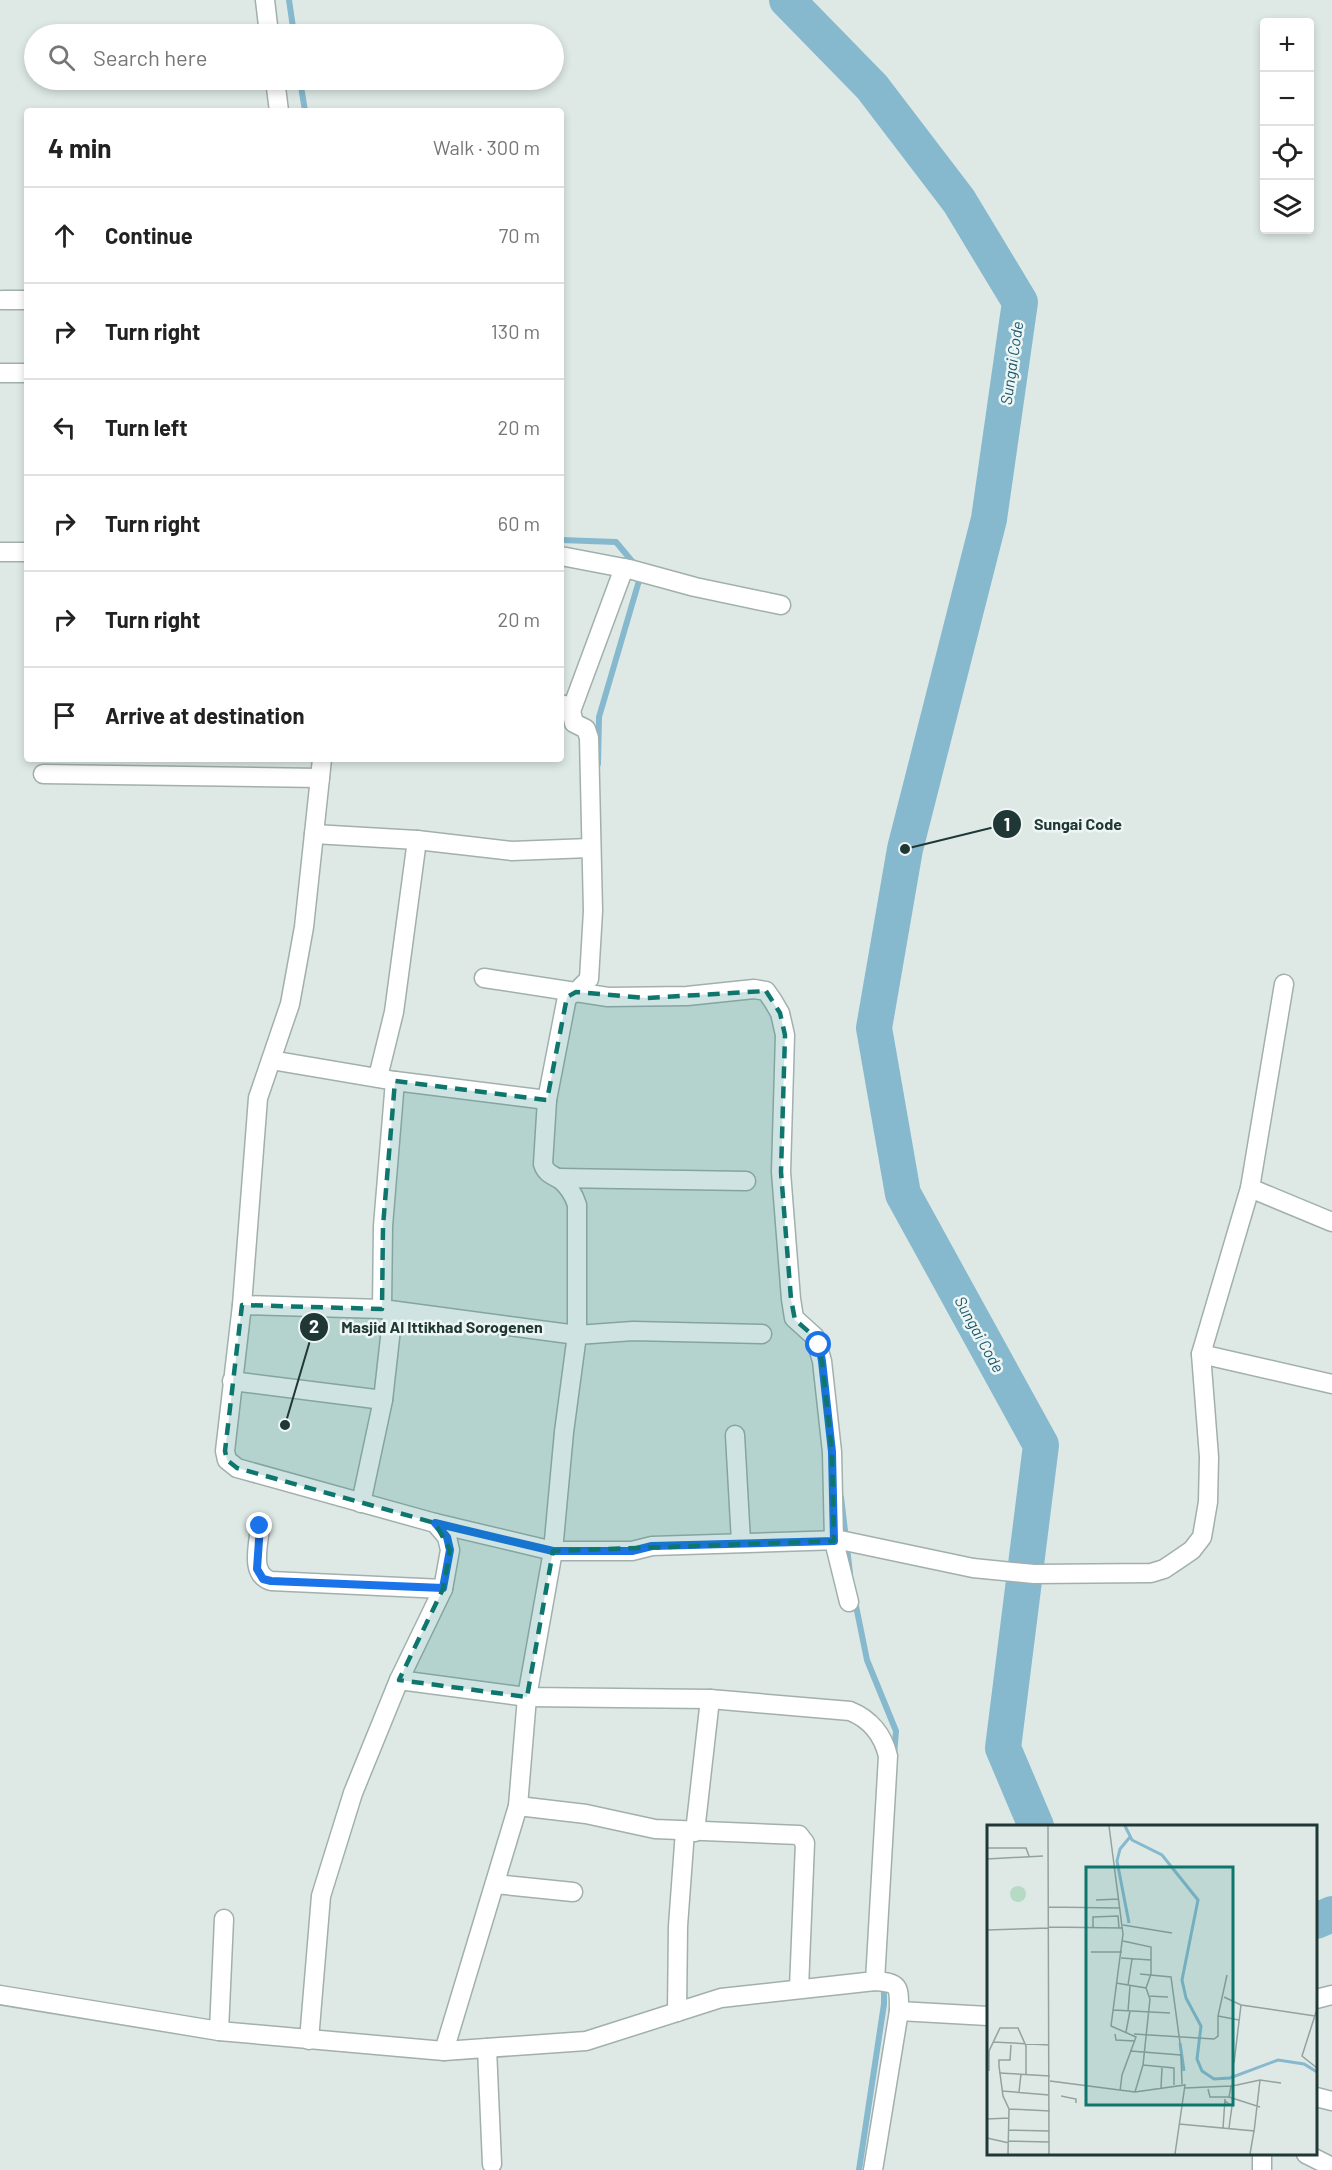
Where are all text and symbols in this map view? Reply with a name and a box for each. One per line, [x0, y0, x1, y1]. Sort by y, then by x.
map controls [1260, 18, 1314, 234]
button: + [1260, 18, 1314, 72]
search box [24, 24, 564, 90]
icon: search [45, 41, 78, 74]
text: Search here [93, 44, 207, 70]
button: − [1260, 72, 1314, 126]
button: locate [1260, 126, 1314, 180]
text: 4 min [48, 132, 112, 163]
text: Walk · 300 m [433, 135, 540, 159]
button: layers [1260, 180, 1314, 234]
icon: ahead [48, 219, 81, 252]
text: Continue [105, 222, 193, 248]
text: 70 m [499, 223, 540, 247]
icon: right [48, 315, 81, 348]
text: Turn right [105, 318, 200, 344]
text: 130 m [491, 319, 540, 343]
water label: Sungai Code [996, 320, 1026, 406]
icon: left [48, 411, 81, 444]
text: Turn left [105, 414, 188, 440]
text: 20 m [497, 415, 540, 439]
icon: right [48, 507, 81, 540]
text: Turn right [105, 510, 200, 536]
text: 60 m [498, 511, 540, 535]
icon: right [48, 603, 81, 636]
text: Turn right [105, 606, 200, 632]
text: 20 m [497, 607, 540, 631]
icon: arrive [48, 699, 81, 732]
text: Arrive at destination [105, 702, 304, 728]
callout: Sungai Code [992, 807, 1134, 841]
text: 1 [1004, 813, 1010, 835]
text: Sungai Code [1034, 814, 1122, 833]
water label: Sungai Code [951, 1293, 1009, 1375]
callout: Masjid Al Ittikhad Sorogenen [299, 1310, 555, 1344]
text: 2 [309, 1315, 319, 1337]
text: Masjid Al Ittikhad Sorogenen [341, 1317, 543, 1336]
route start [805, 1331, 831, 1357]
route end [246, 1512, 272, 1538]
inset map [987, 1825, 1317, 2155]

